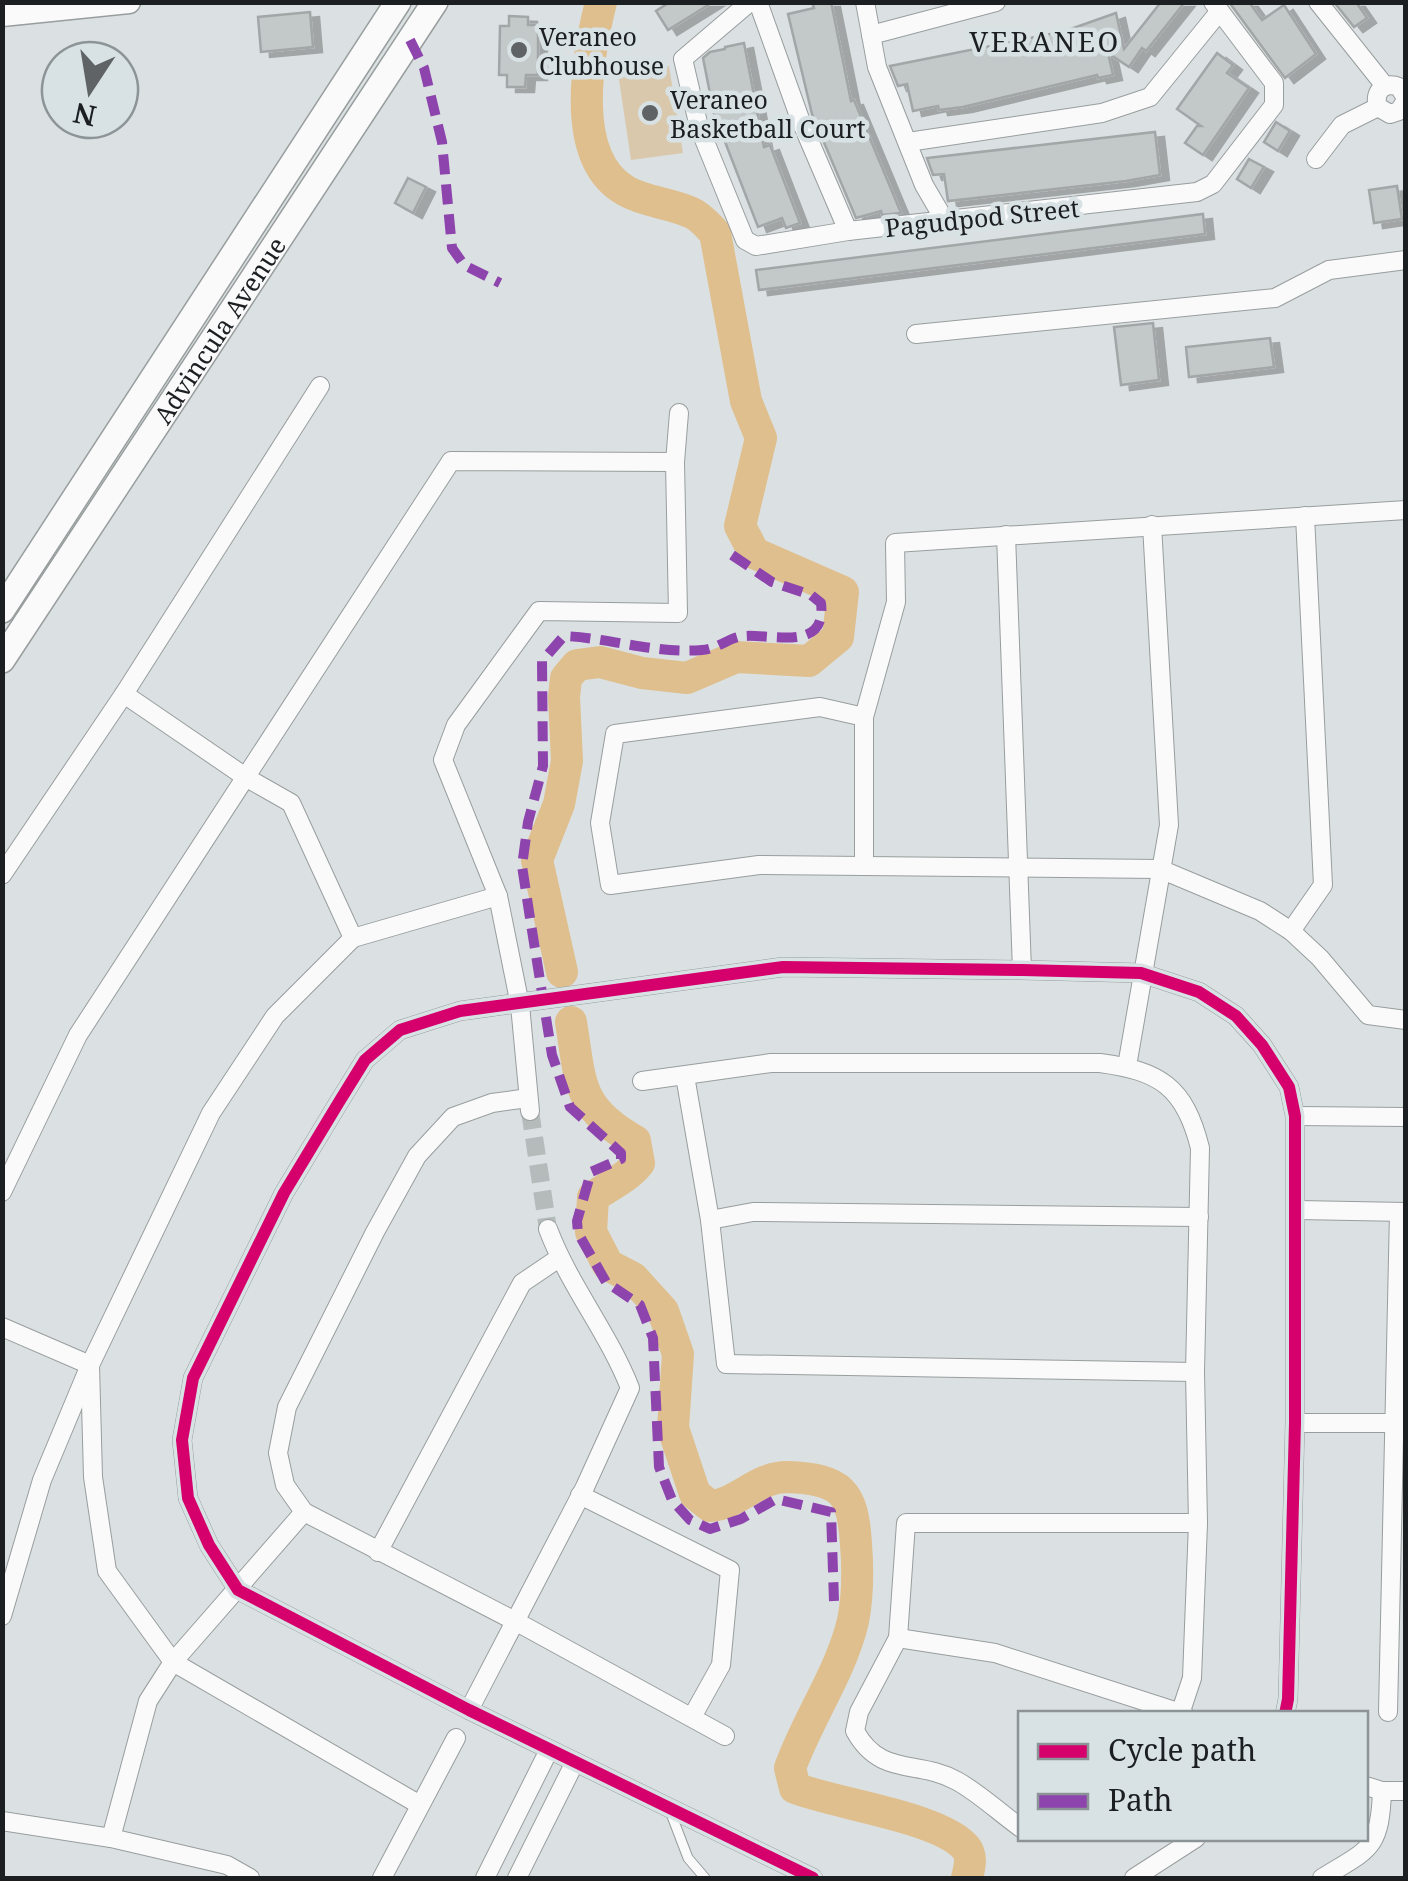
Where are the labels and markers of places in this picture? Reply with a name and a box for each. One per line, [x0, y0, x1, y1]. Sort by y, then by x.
place label: Veraneo Clubhouse [539, 19, 664, 82]
marker: Veraneo Clubhouse [508, 39, 530, 61]
place label: Veraneo Basketball Court [670, 82, 866, 145]
marker: Veraneo Basketball Court [639, 102, 661, 124]

